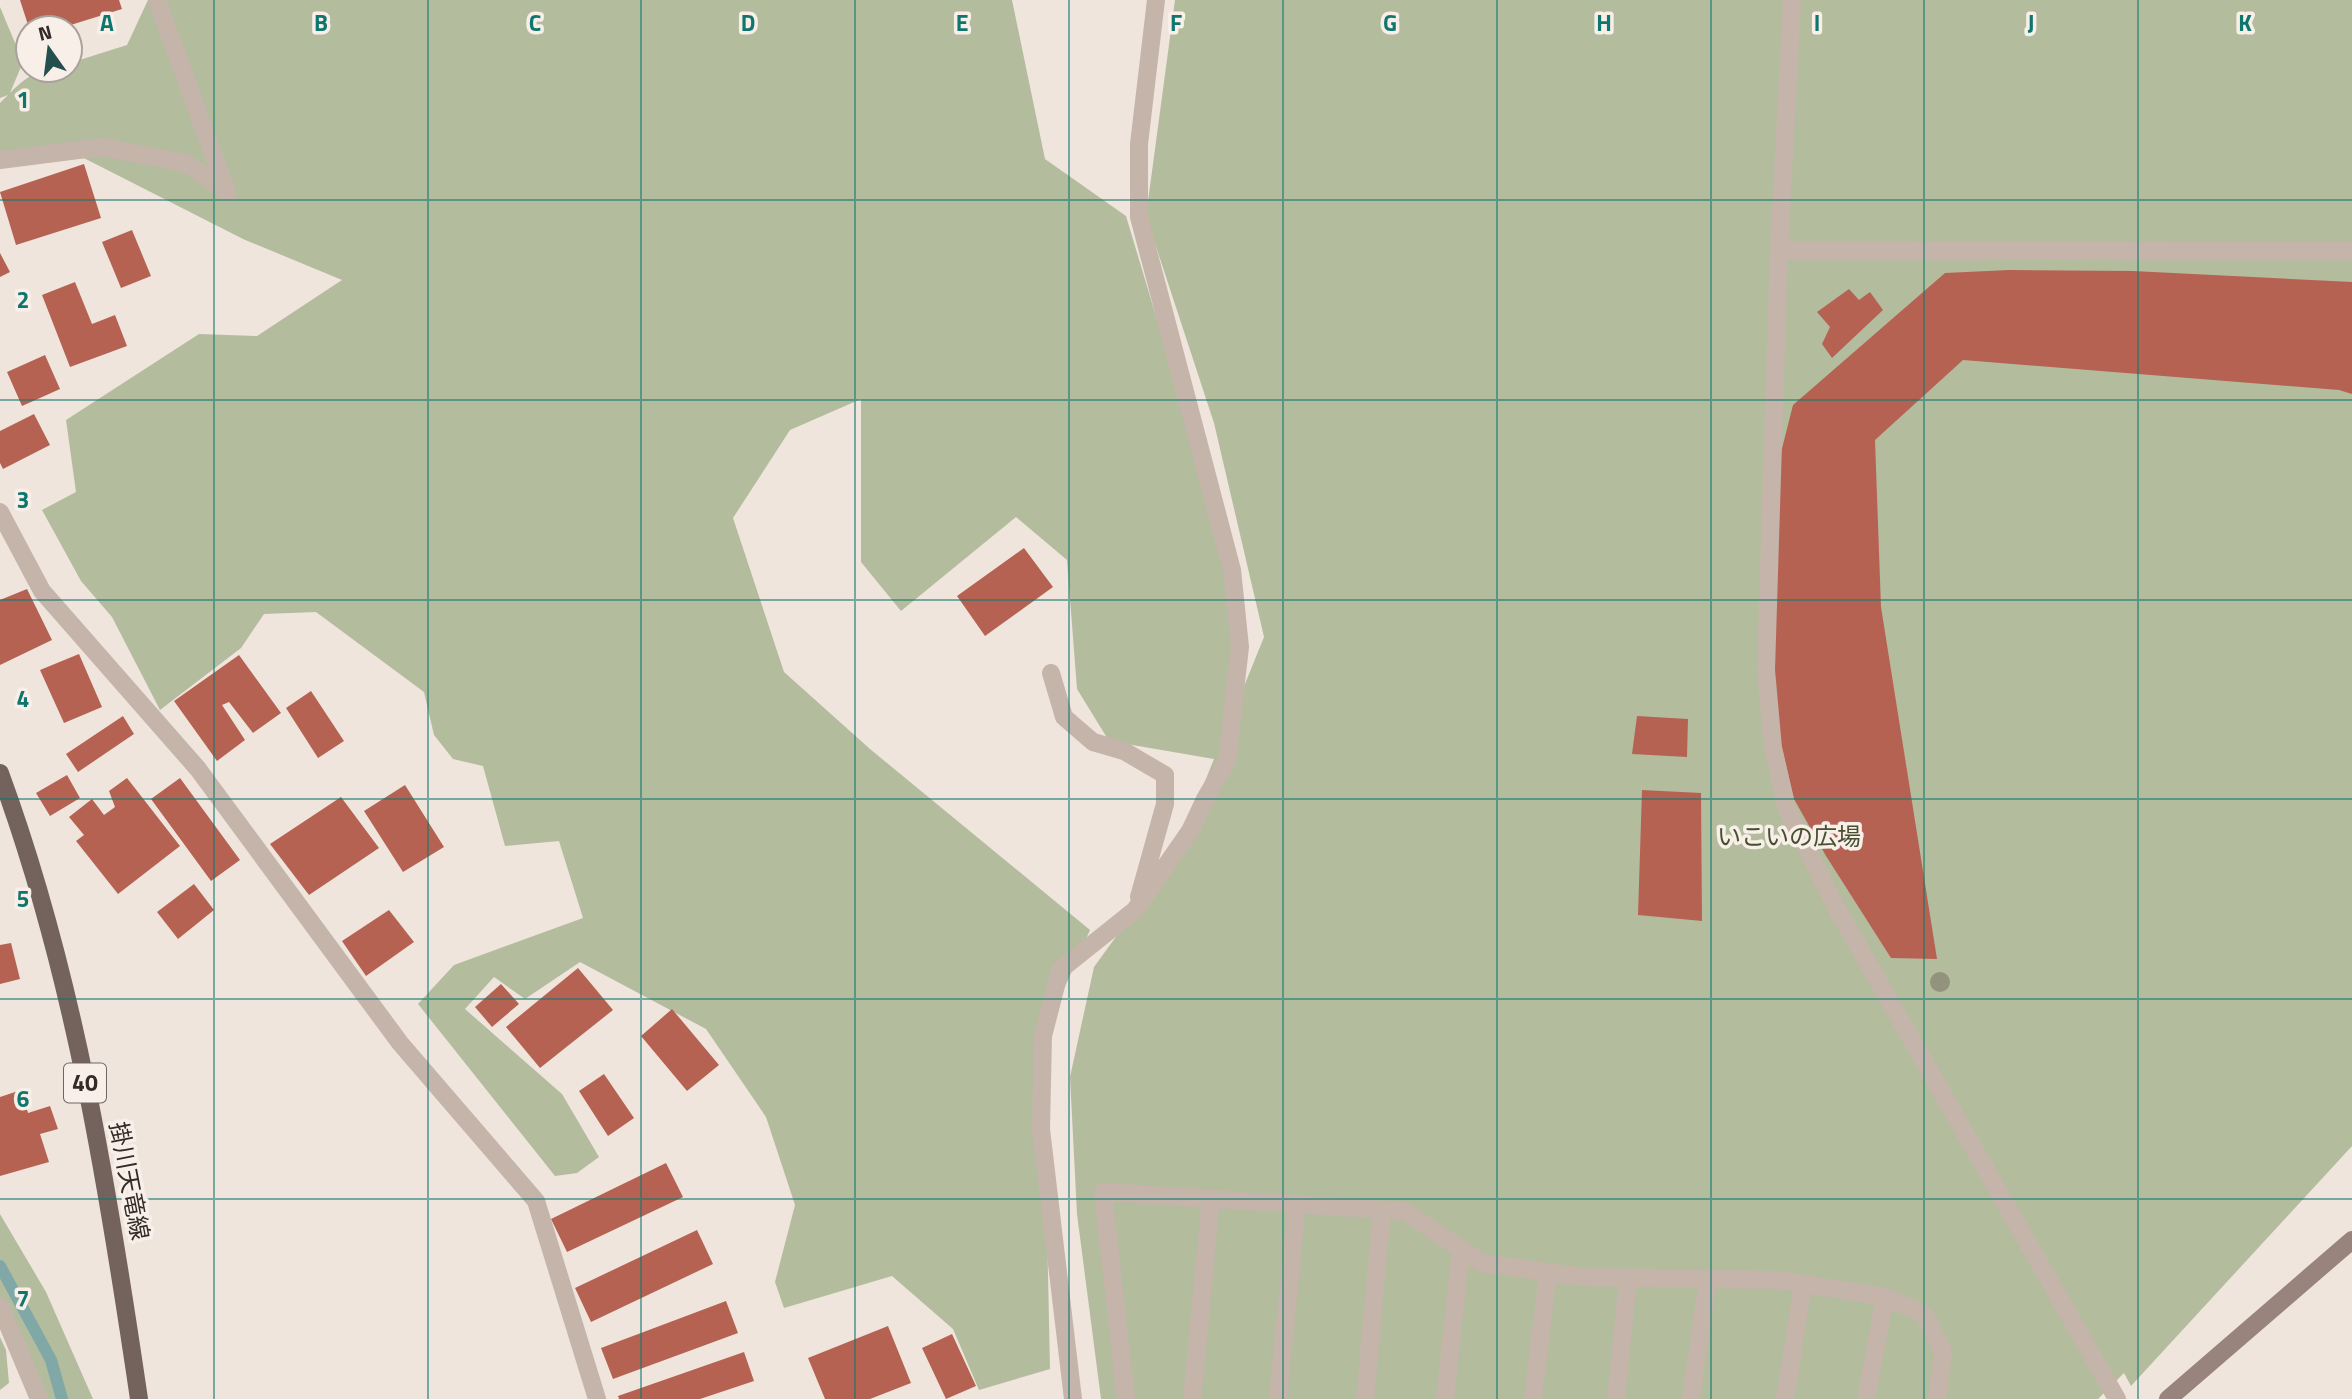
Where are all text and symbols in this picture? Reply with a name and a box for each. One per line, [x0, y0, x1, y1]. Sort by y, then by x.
text: A [100, 5, 114, 40]
text: B [314, 5, 328, 40]
text: C [529, 5, 541, 40]
text: D [741, 5, 755, 40]
text: E [956, 5, 968, 40]
text: F [1170, 5, 1182, 40]
text: G [1383, 5, 1397, 40]
text: H [1596, 5, 1612, 40]
text: I [1814, 5, 1820, 40]
text: J [2028, 5, 2034, 40]
text: K [2238, 5, 2252, 40]
north arrow [14, 14, 84, 84]
text: N [35, 16, 55, 48]
text: 1 [17, 82, 29, 117]
text: 2 [17, 282, 29, 317]
text: 3 [17, 482, 29, 517]
text: 4 [17, 681, 29, 716]
park label: いこいの広場 [1717, 818, 1861, 854]
text: 5 [17, 881, 29, 916]
road number: 40 [64, 1064, 106, 1102]
text: 6 [17, 1081, 30, 1116]
street label: 掛川天竜線 [101, 1118, 159, 1243]
text: 7 [17, 1281, 29, 1316]

